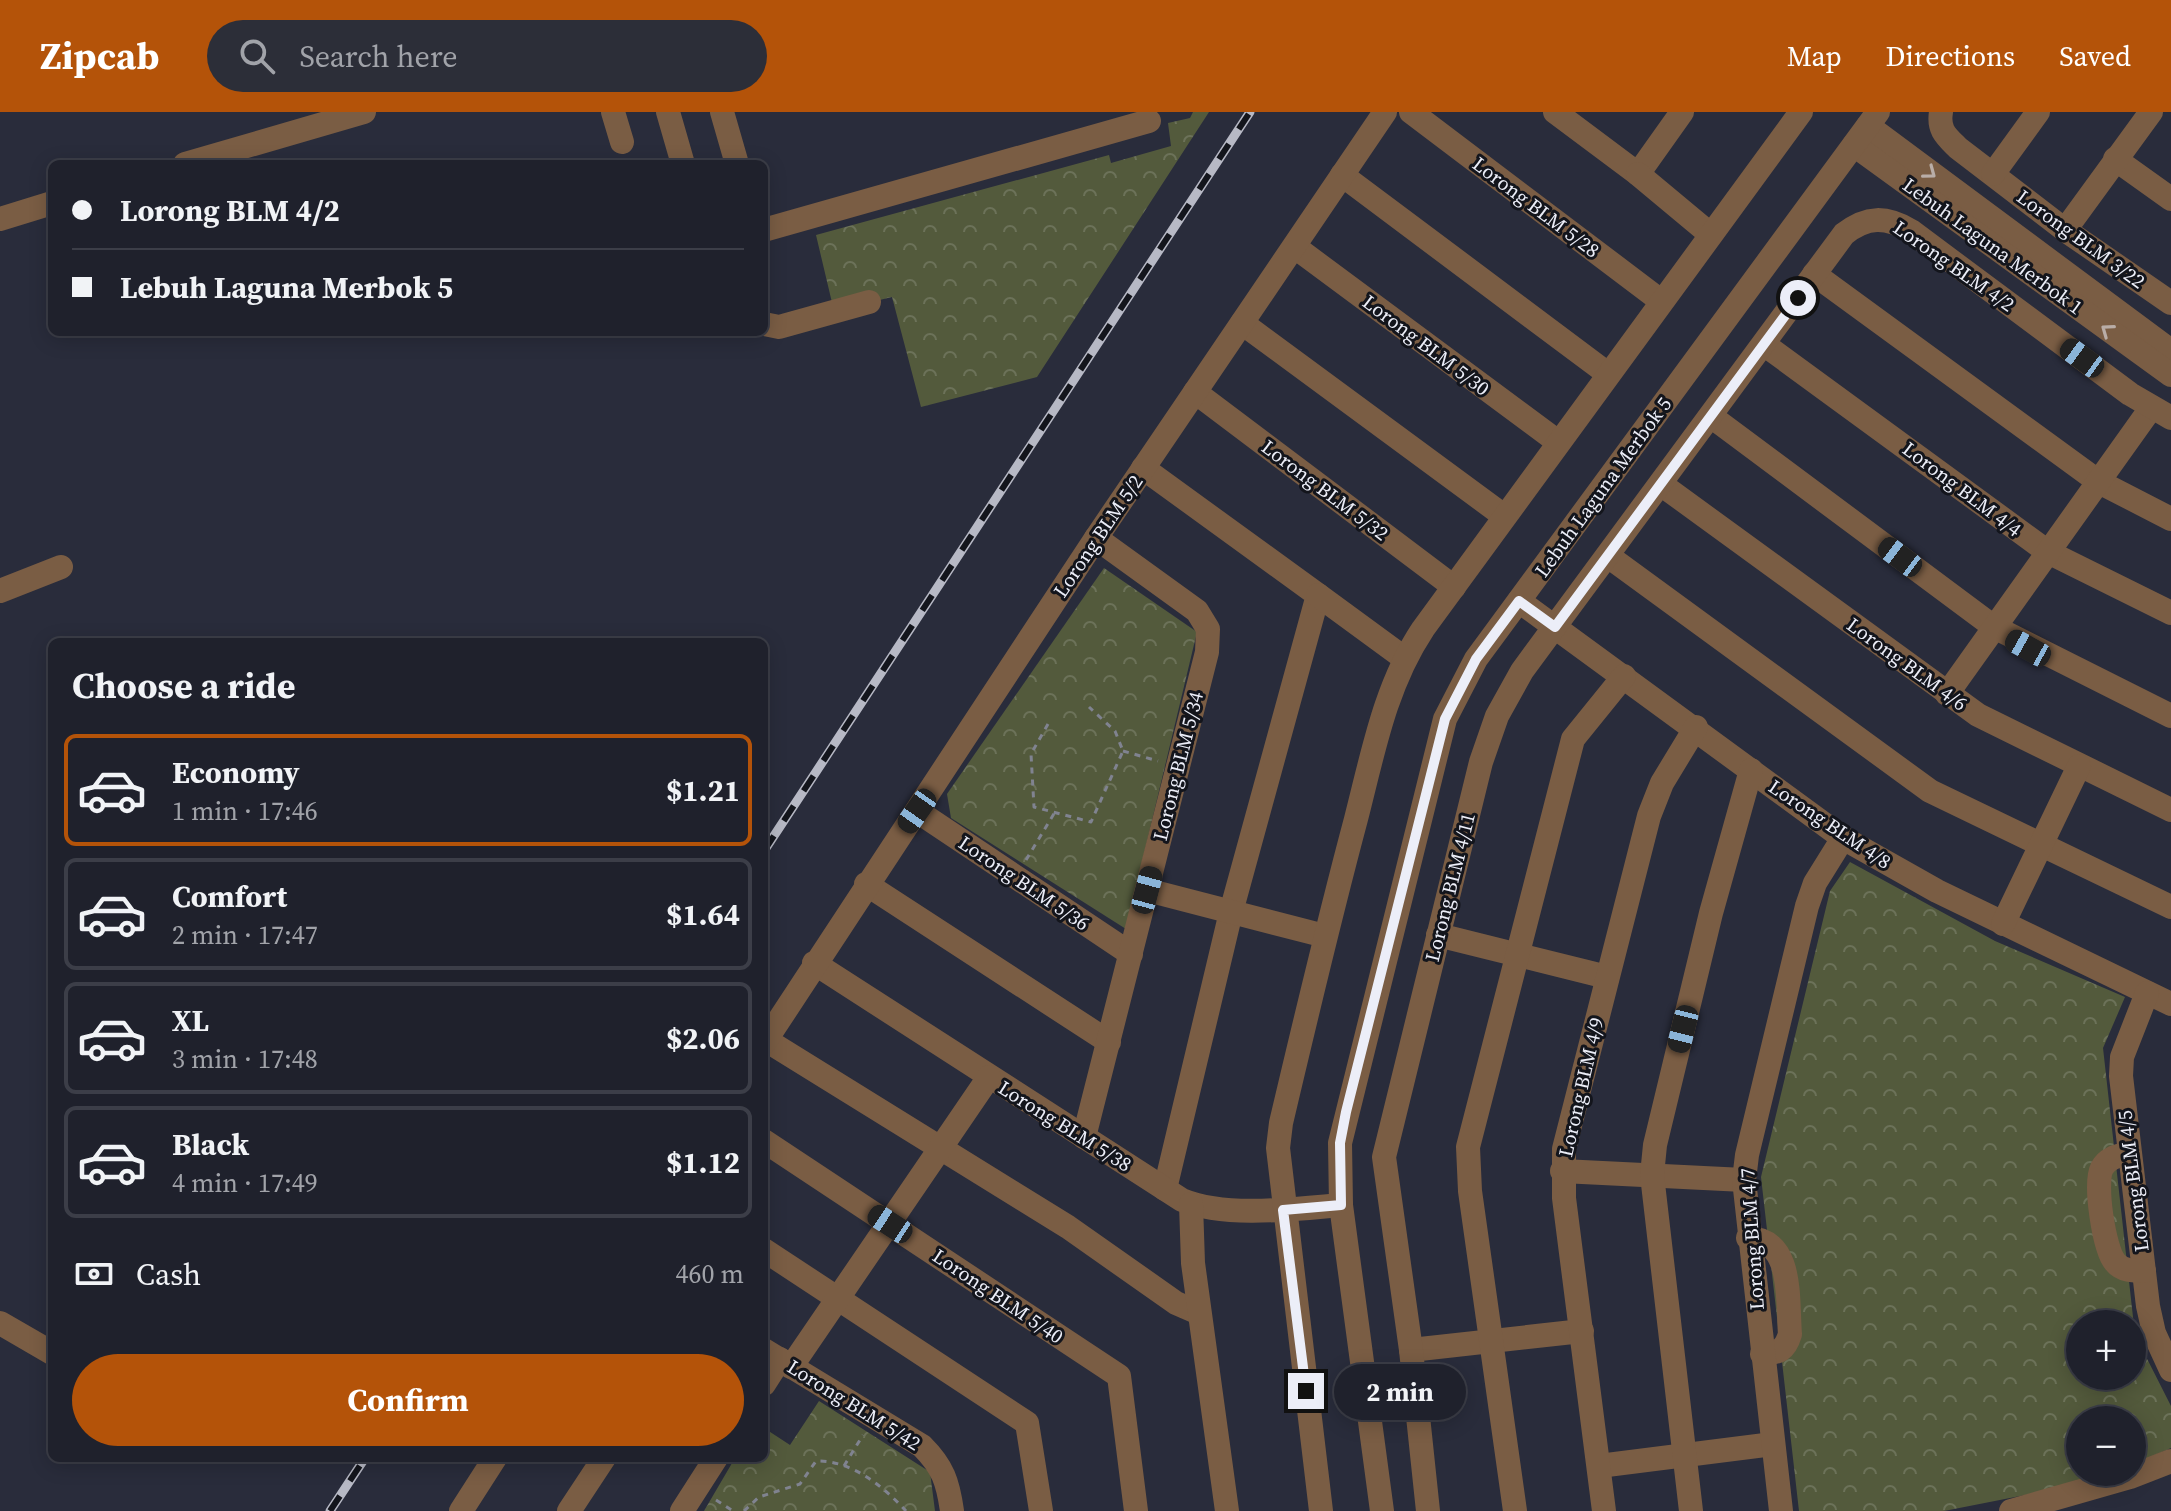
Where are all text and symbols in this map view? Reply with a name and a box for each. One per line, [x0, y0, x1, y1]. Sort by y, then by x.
search box [207, 20, 767, 92]
text: Zipcab [40, 30, 159, 82]
icon: search [235, 34, 279, 78]
text: Search here [299, 36, 458, 77]
text: Map [1787, 37, 1842, 75]
text: Directions [1886, 37, 2015, 75]
text: Saved [2059, 37, 2131, 75]
street label: Lorong BLM 5/28 [1467, 150, 1605, 264]
one-way arrow [1921, 163, 1936, 177]
street label: Lebuh Laguna Merbok 1 [1897, 171, 2089, 321]
street label: Lorong BLM 3/22 [2011, 183, 2151, 295]
text: Lorong BLM 4/2 [120, 190, 340, 231]
street label: Lorong BLM 4/2 [1888, 214, 2020, 318]
text: Lebuh Laguna Merbok 5 [120, 267, 453, 308]
route start [1780, 280, 1816, 316]
street label: Lorong BLM 5/30 [1357, 288, 1495, 402]
one-way arrow [2102, 325, 2116, 340]
car [2056, 334, 2108, 382]
street label: Lebuh Laguna Merbok 5 [1528, 391, 1678, 583]
street label: Lorong BLM 5/32 [1256, 433, 1394, 547]
street label: Lorong BLM 4/4 [1897, 435, 2027, 543]
street label: Lorong BLM 5/2 [1047, 469, 1149, 603]
car [1874, 533, 1926, 581]
street label: Lorong BLM 4/6 [1841, 611, 1973, 717]
car [2001, 626, 2055, 670]
text: Choose a ride [72, 661, 295, 710]
street label: Lorong BLM 5/34 [1146, 689, 1210, 843]
text: Economy [172, 752, 300, 793]
icon: car [76, 754, 148, 826]
text: $1.21 [666, 770, 740, 811]
street label: Lorong BLM 4/8 [1763, 773, 1897, 875]
car [893, 784, 941, 838]
text: 1 min · 17:46 [172, 793, 318, 829]
street label: Lorong BLM 4/11 [1418, 810, 1482, 964]
street label: Lorong BLM 5/36 [953, 829, 1095, 937]
car [1129, 864, 1165, 916]
text: Comfort [172, 876, 287, 917]
icon: car [76, 878, 148, 950]
text: $1.64 [666, 894, 740, 935]
text: 2 min · 17:47 [172, 917, 318, 953]
text: XL [172, 1000, 209, 1041]
icon: car [76, 1002, 148, 1074]
car [1666, 1003, 1700, 1055]
street label: Lorong BLM 4/9 [1551, 1014, 1611, 1160]
text: $2.06 [666, 1018, 740, 1059]
text: 3 min · 17:48 [172, 1041, 318, 1077]
street label: Lorong BLM 5/38 [993, 1074, 1137, 1178]
street label: Lorong BLM 4/5 [2110, 1109, 2156, 1253]
text: Black [172, 1124, 249, 1165]
icon: car [76, 1126, 148, 1198]
text: $1.12 [666, 1142, 740, 1183]
text: 4 min · 17:49 [172, 1165, 318, 1201]
street label: Lorong BLM 4/7 [1733, 1167, 1771, 1311]
car [863, 1201, 917, 1247]
street label: Lorong BLM 5/40 [927, 1242, 1069, 1350]
icon: cash [72, 1252, 116, 1296]
text: Cash [136, 1254, 201, 1295]
text: 460 m [676, 1256, 744, 1292]
map controls [2066, 1310, 2146, 1486]
button: + [2066, 1310, 2146, 1390]
street label: Lorong BLM 5/42 [782, 1353, 926, 1457]
button: Confirm [72, 1354, 744, 1446]
callout: 2 min [1334, 1363, 1466, 1419]
route end [1288, 1373, 1324, 1409]
text: 2 min [1366, 1374, 1434, 1410]
button: − [2066, 1406, 2146, 1486]

